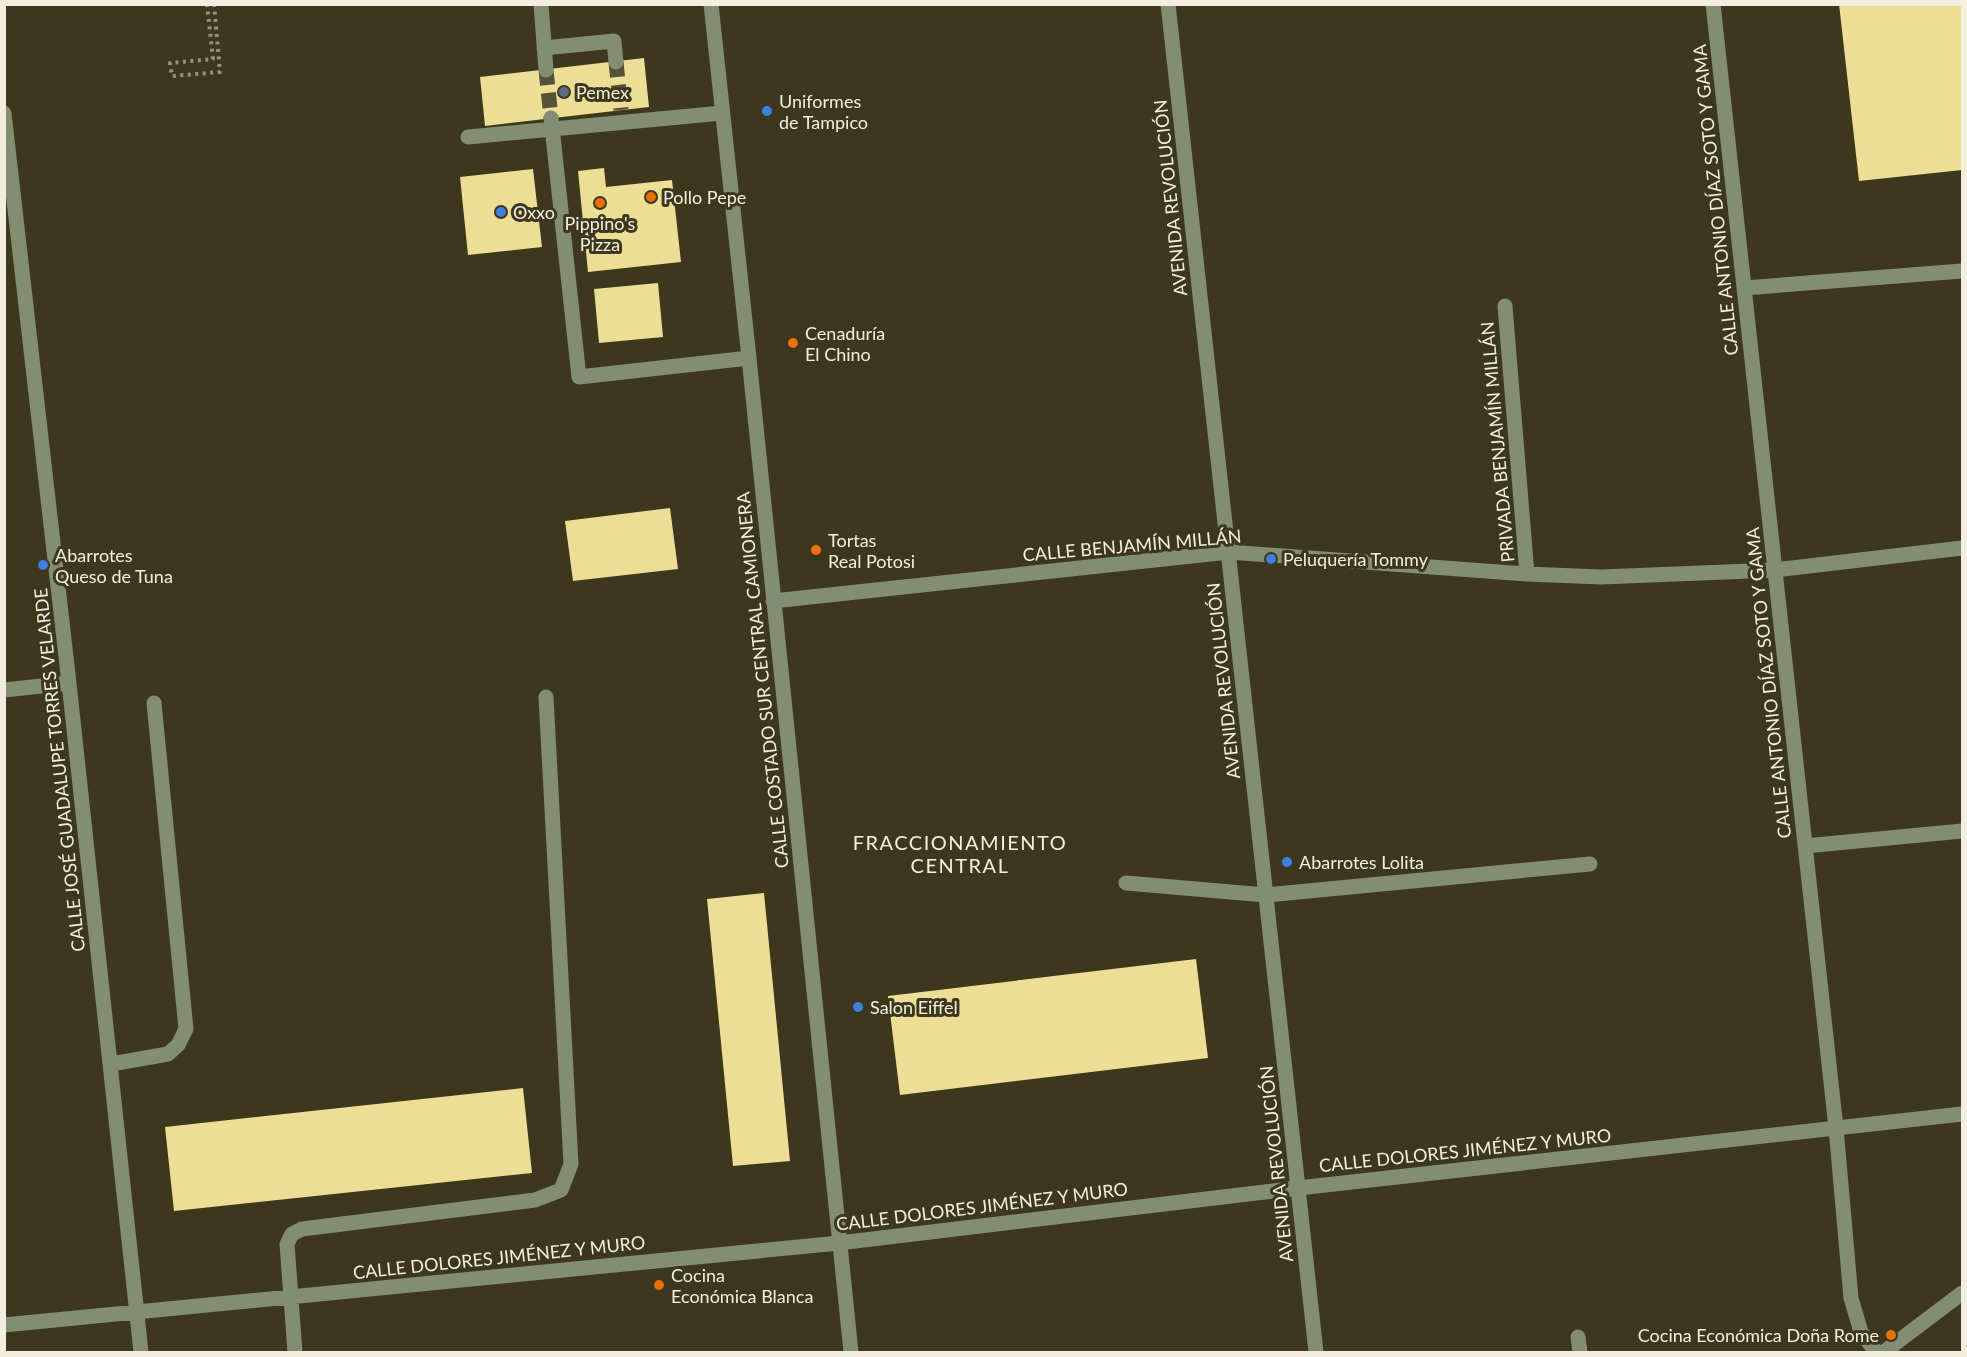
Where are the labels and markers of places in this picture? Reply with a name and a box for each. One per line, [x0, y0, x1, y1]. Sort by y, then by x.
place label: Pemex [576, 81, 629, 103]
marker: Pemex [557, 85, 571, 99]
place label: Uniformes de Tampico [779, 90, 868, 133]
marker: Uniformes de Tampico [760, 104, 774, 118]
place label: Pollo Pepe [663, 186, 746, 208]
marker: Pollo Pepe [644, 190, 658, 204]
marker: Pippino's Pizza [593, 196, 607, 210]
place label: Oxxo [513, 201, 555, 223]
marker: Oxxo [494, 205, 508, 219]
place label: Pippino's Pizza [565, 212, 636, 255]
place label: Cenaduría El Chino [805, 322, 885, 365]
marker: Cenaduría El Chino [786, 336, 800, 350]
place label: Tortas Real Potosi [828, 529, 915, 572]
marker: Tortas Real Potosi [809, 543, 823, 557]
place label: Abarrotes Queso de Tuna [55, 544, 173, 587]
place label: Peluquería Tommy [1283, 548, 1429, 570]
marker: Peluquería Tommy [1264, 552, 1278, 566]
marker: Abarrotes Queso de Tuna [36, 558, 50, 572]
place label: Abarrotes Lolita [1299, 851, 1424, 873]
marker: Abarrotes Lolita [1280, 855, 1294, 869]
place label: Salon Eiffel [870, 996, 958, 1018]
marker: Salon Eiffel [851, 1000, 865, 1014]
place label: Cocina Económica Blanca [671, 1264, 813, 1307]
marker: Cocina Económica Blanca [652, 1278, 666, 1292]
place label: Cocina Económica Doña Rome [1638, 1324, 1879, 1346]
marker: Cocina Económica Doña Rome [1884, 1328, 1898, 1342]

